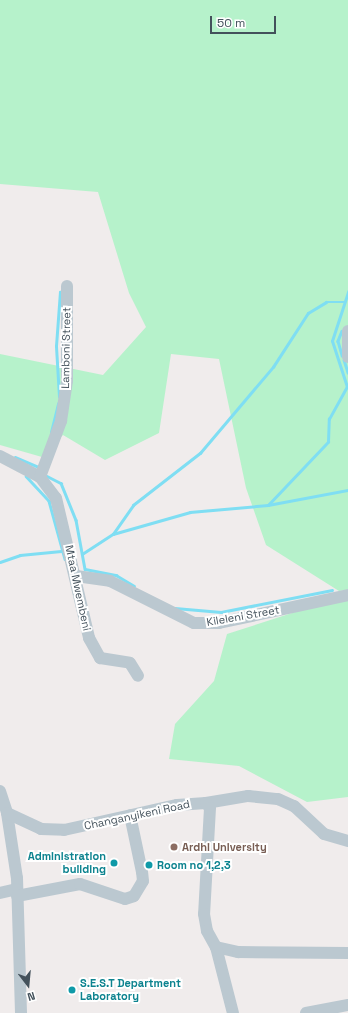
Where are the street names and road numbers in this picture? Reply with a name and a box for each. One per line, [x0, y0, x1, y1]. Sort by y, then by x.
street label: Lamboni Street [59, 307, 73, 389]
street label: Mtaa Mwembeni [62, 544, 94, 632]
street label: Kileleni Street [206, 603, 280, 629]
street label: Changanyikeni Road [83, 797, 191, 833]

